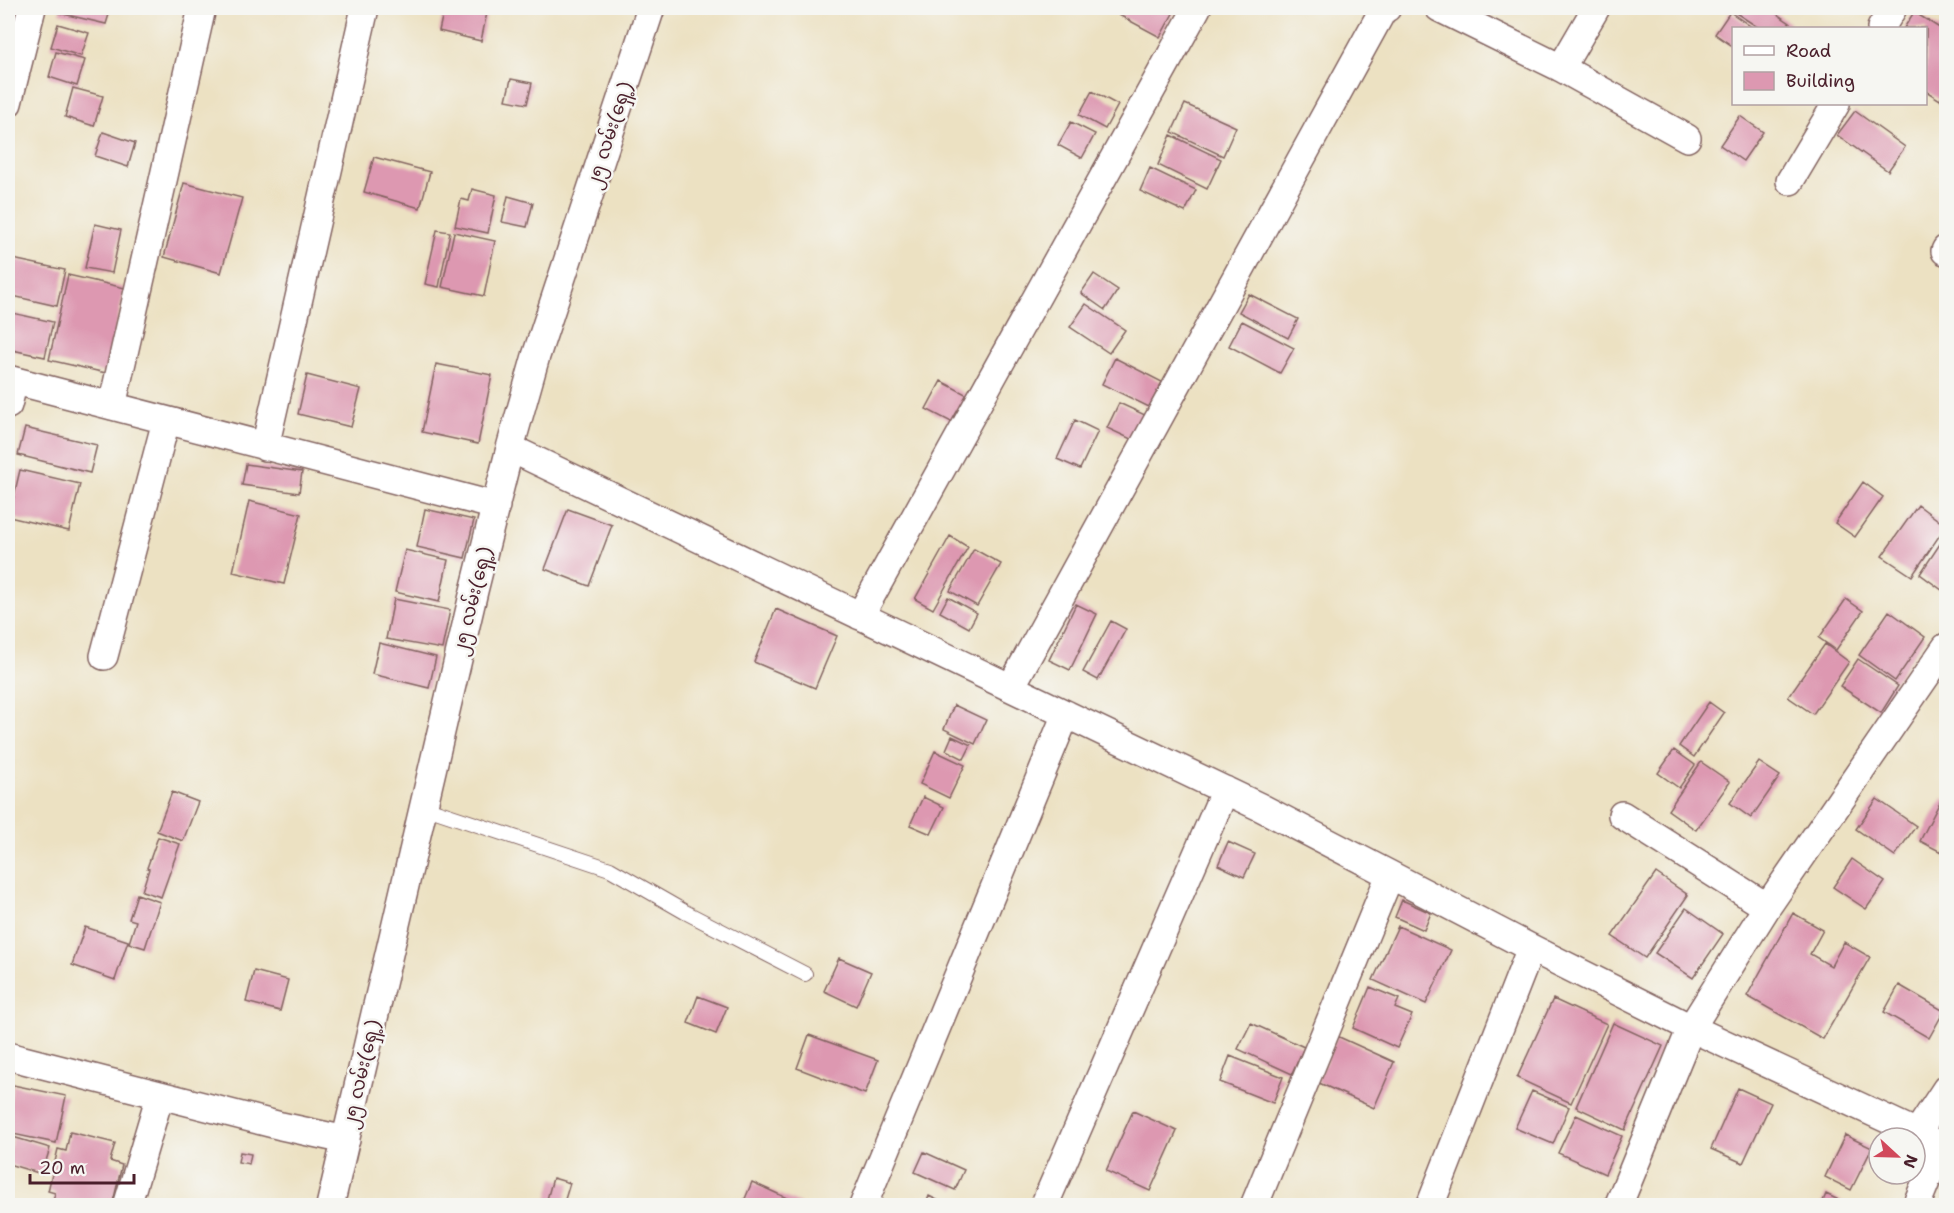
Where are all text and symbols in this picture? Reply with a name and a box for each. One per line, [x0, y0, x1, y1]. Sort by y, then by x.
legend [1732, 27, 1927, 105]
text: Road [1786, 39, 1831, 63]
text: Building [1786, 69, 1855, 93]
street label: ၂၅ လမ်း(ရှေ့) [579, 78, 640, 193]
street label: ၂၅ လမ်း(ရှေ့) [446, 544, 500, 659]
street label: ၂၅ လမ်း(ရှေ့) [336, 1017, 388, 1132]
north arrow [1867, 1126, 1927, 1186]
scale bar [30, 1147, 134, 1185]
text: N [1898, 1152, 1923, 1171]
text: 20 m [39, 1156, 85, 1180]

